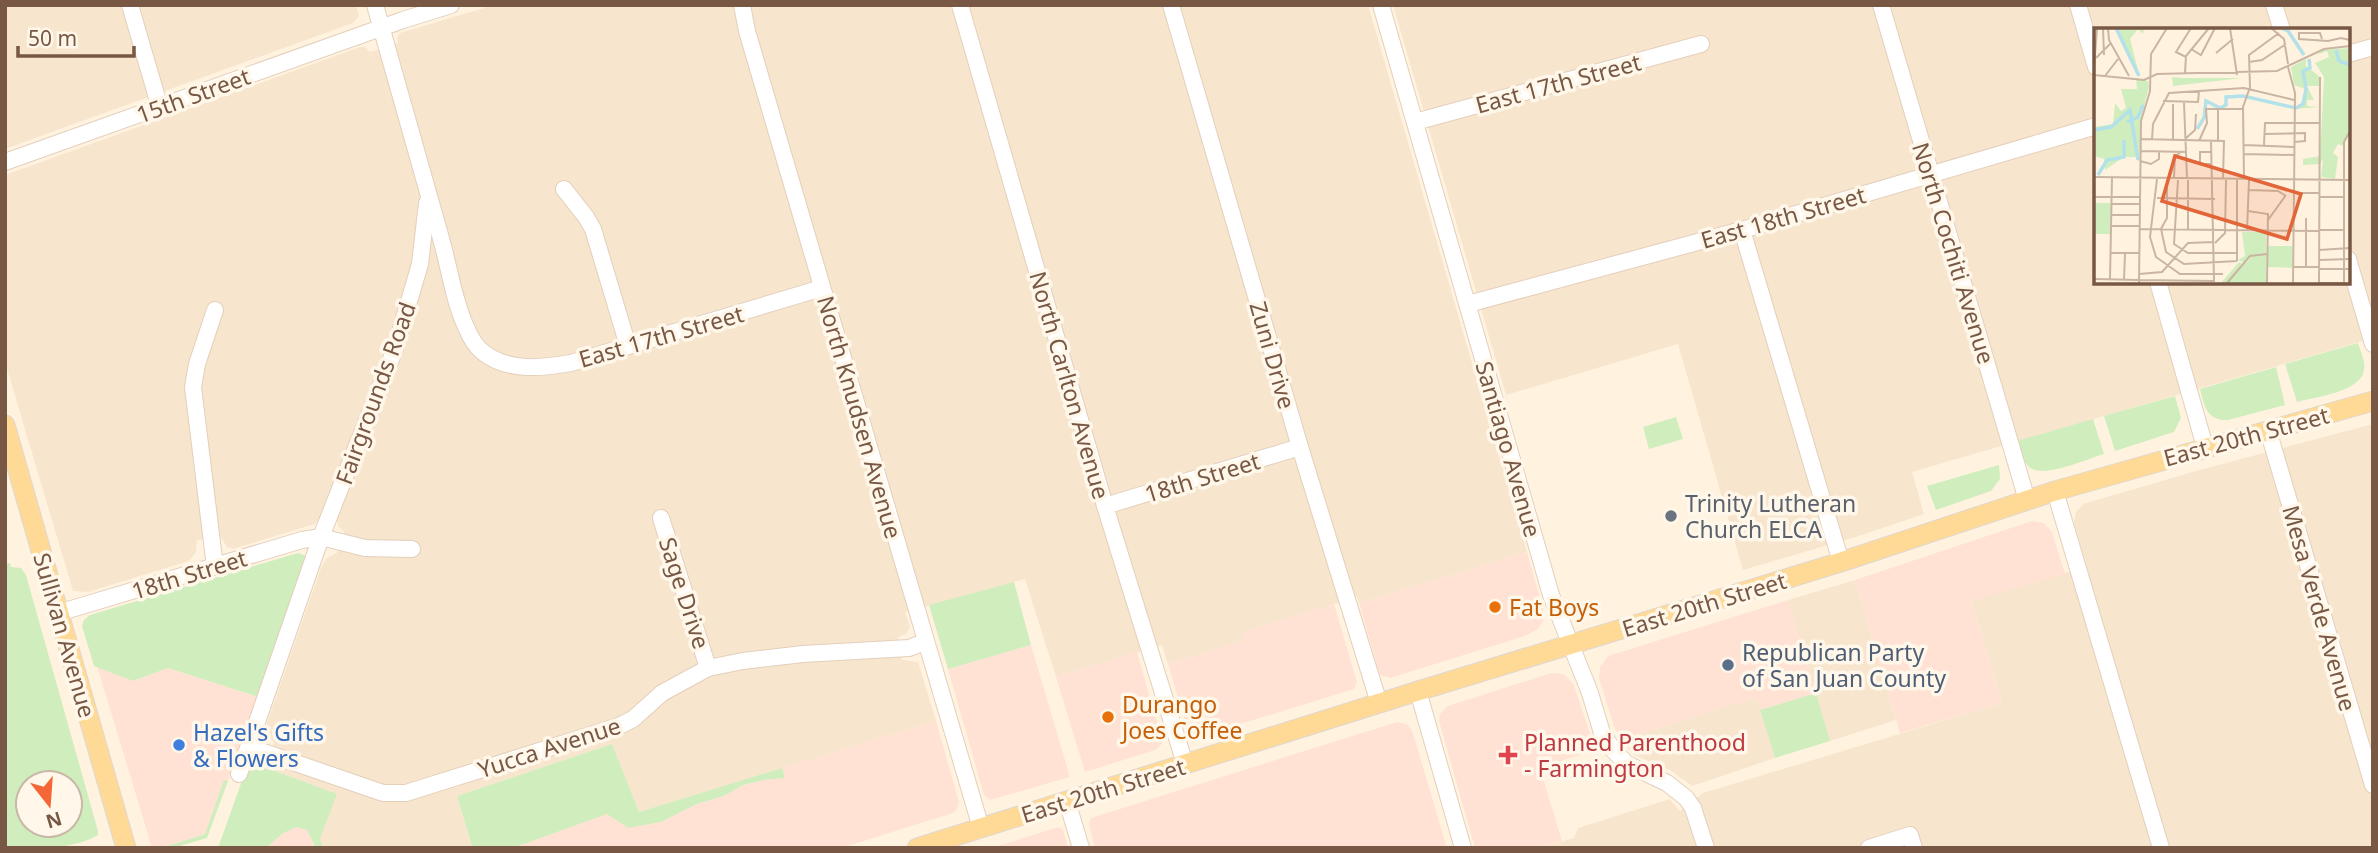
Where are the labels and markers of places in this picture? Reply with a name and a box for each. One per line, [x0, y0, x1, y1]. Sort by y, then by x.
place label: Trinity Lutheran Church ELCA [1685, 487, 1856, 545]
marker: Trinity Lutheran Church ELCA [1663, 508, 1679, 524]
place label: Fat Boys [1509, 591, 1599, 623]
marker: Fat Boys [1487, 599, 1503, 615]
place label: Republican Party of San Juan County [1742, 636, 1946, 694]
marker: Republican Party of San Juan County [1720, 657, 1736, 673]
place label: Durango Joes Coffee [1120, 688, 1242, 746]
marker: Durango Joes Coffee [1100, 709, 1116, 725]
place label: Hazel's Gifts & Flowers [193, 716, 324, 774]
place label: Planned Parenthood - Farmington [1524, 726, 1746, 784]
marker: Hazel's Gifts & Flowers [171, 737, 187, 753]
marker: Planned Parenthood - Farmington [1498, 745, 1518, 765]

